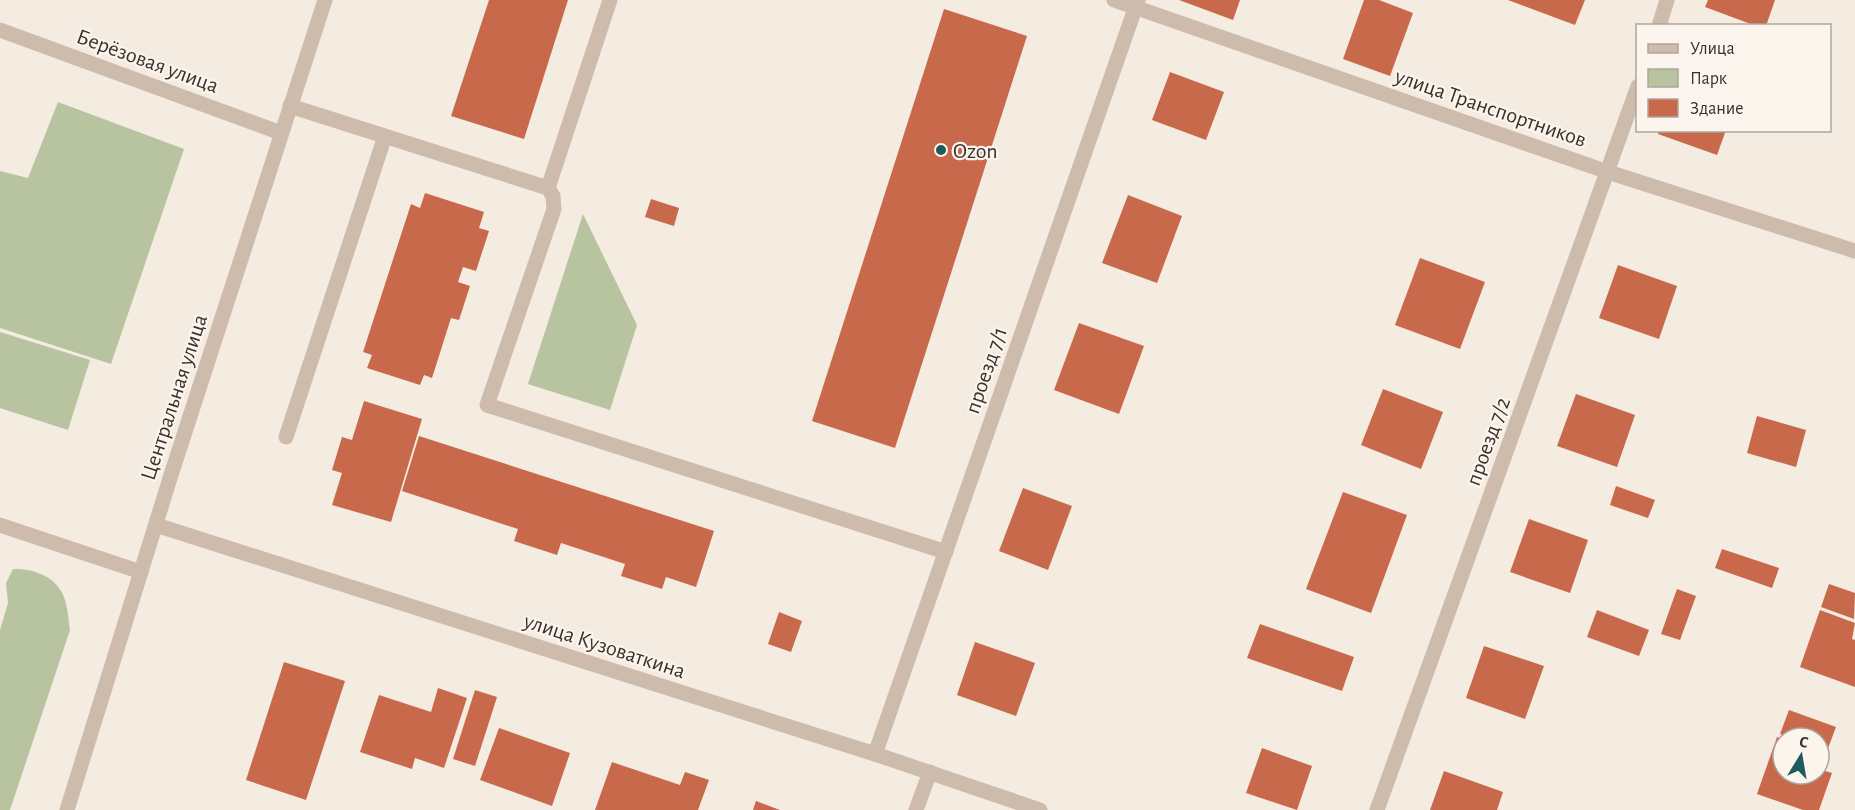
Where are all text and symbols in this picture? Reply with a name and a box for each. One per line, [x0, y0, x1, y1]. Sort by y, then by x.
legend [1636, 24, 1831, 132]
street label: Берёзовая улица [74, 25, 222, 97]
text: Улица [1690, 40, 1735, 58]
street label: улица Транспортников [1391, 65, 1589, 151]
text: Парк [1690, 70, 1728, 88]
text: Здание [1690, 100, 1744, 118]
place label: Ozon [953, 140, 998, 162]
marker: Ozon [934, 143, 948, 157]
street label: Центральная улица [137, 312, 211, 483]
street label: проезд 7/1 [961, 324, 1011, 416]
street label: проезд 7/2 [1462, 394, 1514, 489]
street label: улица Кузоваткина [520, 609, 688, 682]
north arrow [1771, 726, 1831, 786]
text: С [1798, 734, 1810, 751]

